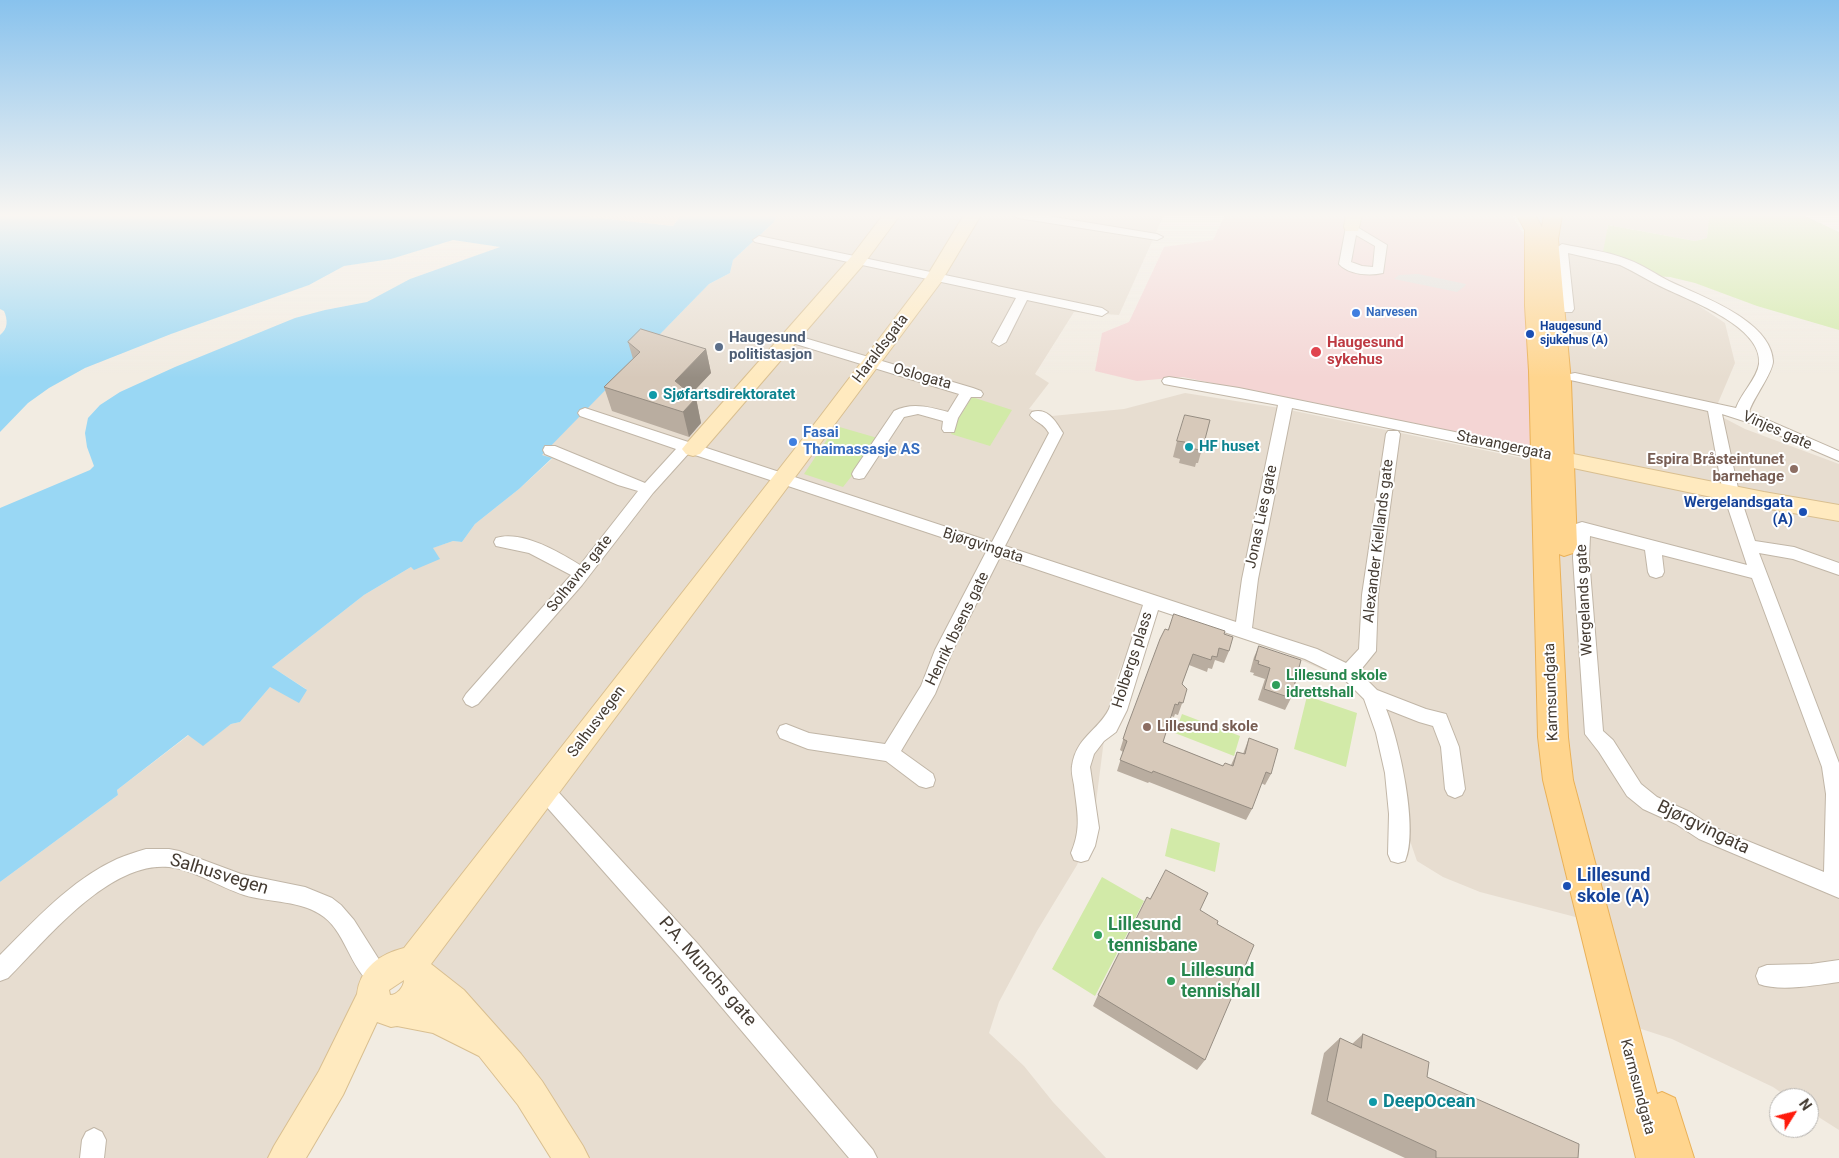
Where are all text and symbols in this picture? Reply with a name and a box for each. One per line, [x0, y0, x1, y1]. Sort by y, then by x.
place label: Narvesen [1366, 306, 1417, 320]
marker: Narvesen [1350, 307, 1362, 319]
street label: Haraldsgata [849, 311, 913, 387]
place label: Haugesund sjukehus (A) [1540, 320, 1608, 348]
marker: Haugesund sjukehus (A) [1524, 328, 1536, 340]
place label: Haugesund politistasjon [729, 329, 812, 364]
place label: Haugesund sykehus [1327, 334, 1404, 369]
marker: Haugesund politistasjon [713, 341, 725, 353]
marker: Haugesund sykehus [1309, 345, 1323, 359]
street label: Oslogata [891, 360, 953, 394]
place label: Sjøfartsdirektoratet [663, 386, 795, 404]
marker: Sjøfartsdirektoratet [647, 389, 659, 401]
street label: Vinjes gate [1740, 408, 1814, 454]
place label: Fasai Thaimassasje AS [803, 424, 920, 459]
street label: Stavangergata [1455, 427, 1553, 465]
marker: Fasai Thaimassasje AS [787, 436, 799, 448]
place label: HF huset [1199, 438, 1259, 456]
marker: HF huset [1183, 441, 1195, 453]
place label: Espira Bråsteintunet barnehage [1647, 451, 1784, 486]
street label: Alexander Kiellands gate [1360, 458, 1398, 624]
marker: Espira Bråsteintunet barnehage [1788, 463, 1800, 475]
street label: Jonas Lies gate [1242, 464, 1282, 570]
place label: Wergelandsgata (A) [1684, 494, 1793, 529]
marker: Wergelandsgata (A) [1797, 506, 1809, 518]
street label: Bjørgvingata [940, 525, 1026, 567]
street label: Solhavns gate [543, 532, 617, 616]
street label: Wergelands gate [1573, 544, 1597, 656]
street label: Henrik Ibsens gate [923, 569, 993, 689]
street label: Holbergs plass [1109, 610, 1157, 710]
street label: Karmsundgata [1541, 643, 1563, 741]
place label: Lillesund skole idrettshall [1286, 667, 1387, 702]
marker: Lillesund skole idrettshall [1270, 679, 1282, 691]
street label: Salhusvegen [564, 683, 630, 761]
place label: Lillesund skole [1157, 718, 1258, 736]
marker: Lillesund skole [1141, 721, 1153, 733]
street label: Bjørgvingata [1653, 796, 1753, 860]
street label: Salhusvegen [167, 850, 271, 900]
place label: Lillesund skole (A) [1577, 865, 1650, 908]
marker: Lillesund skole (A) [1561, 880, 1573, 892]
street label: P.A. Munchs gate [654, 913, 760, 1031]
place label: Lillesund tennisbane [1108, 914, 1198, 956]
marker: Lillesund tennisbane [1092, 929, 1104, 941]
place label: Lillesund tennishall [1181, 960, 1260, 1002]
marker: Lillesund tennishall [1165, 975, 1177, 987]
street label: Karmsundgata [1616, 1037, 1658, 1137]
north arrow [1769, 1088, 1819, 1138]
place label: DeepOcean [1383, 1091, 1475, 1113]
marker: DeepOcean [1367, 1096, 1379, 1108]
text: N [1796, 1096, 1815, 1113]

